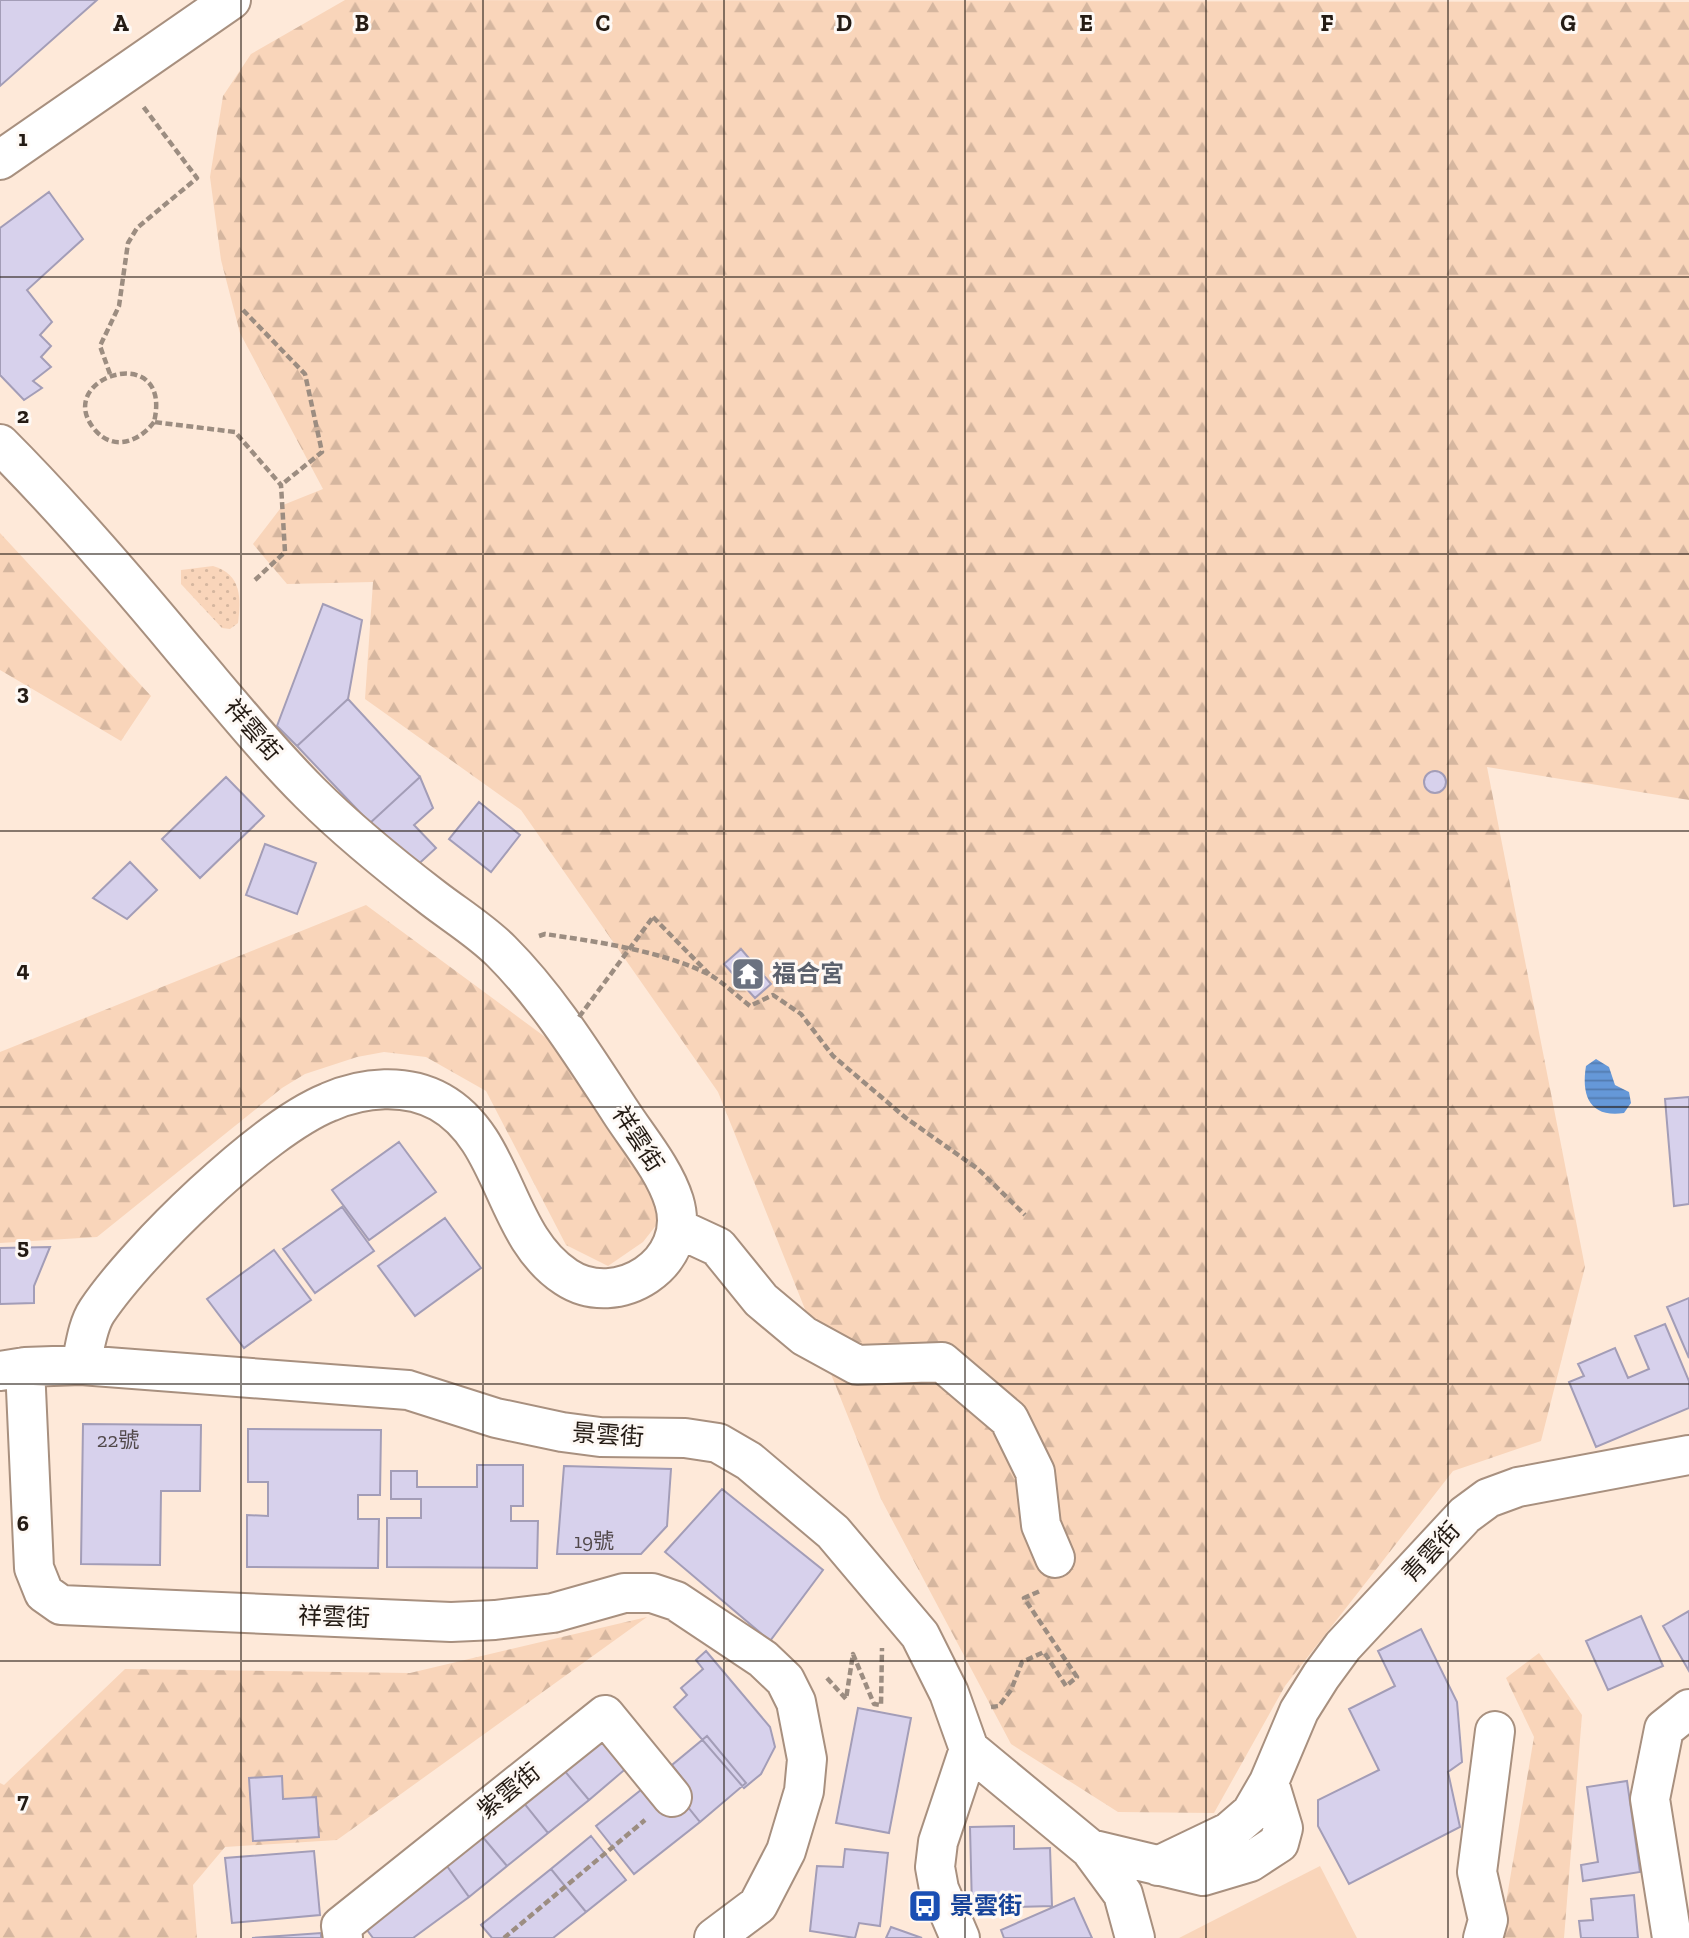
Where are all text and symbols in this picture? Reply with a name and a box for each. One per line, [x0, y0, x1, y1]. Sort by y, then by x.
text: A [113, 9, 129, 37]
text: B [355, 9, 369, 37]
text: C [596, 9, 610, 37]
text: D [836, 9, 852, 37]
text: E [1079, 9, 1093, 37]
text: F [1320, 9, 1334, 37]
text: G [1560, 9, 1576, 37]
text: 1 [18, 124, 28, 152]
text: 2 [17, 401, 29, 429]
text: 3 [17, 678, 29, 706]
street label: 祥雲街 [219, 693, 288, 766]
text: 4 [16, 955, 30, 983]
temple icon: 福合宮 [729, 955, 767, 993]
place label: 福合宮 [772, 959, 844, 988]
street label: 祥雲街 [607, 1101, 670, 1177]
text: 5 [17, 1232, 29, 1260]
street label: 景雲街 [571, 1418, 645, 1451]
house number: 22號 [97, 1427, 139, 1452]
text: 6 [17, 1509, 29, 1537]
street label: 青雲街 [1395, 1515, 1466, 1588]
house number: 19號 [574, 1528, 614, 1553]
street label: 祥雲街 [298, 1601, 371, 1632]
street label: 紫雲街 [472, 1757, 546, 1825]
text: 7 [17, 1786, 29, 1814]
bus stop icon: 景雲街 [906, 1887, 944, 1925]
place label: 景雲街 [950, 1891, 1022, 1920]

